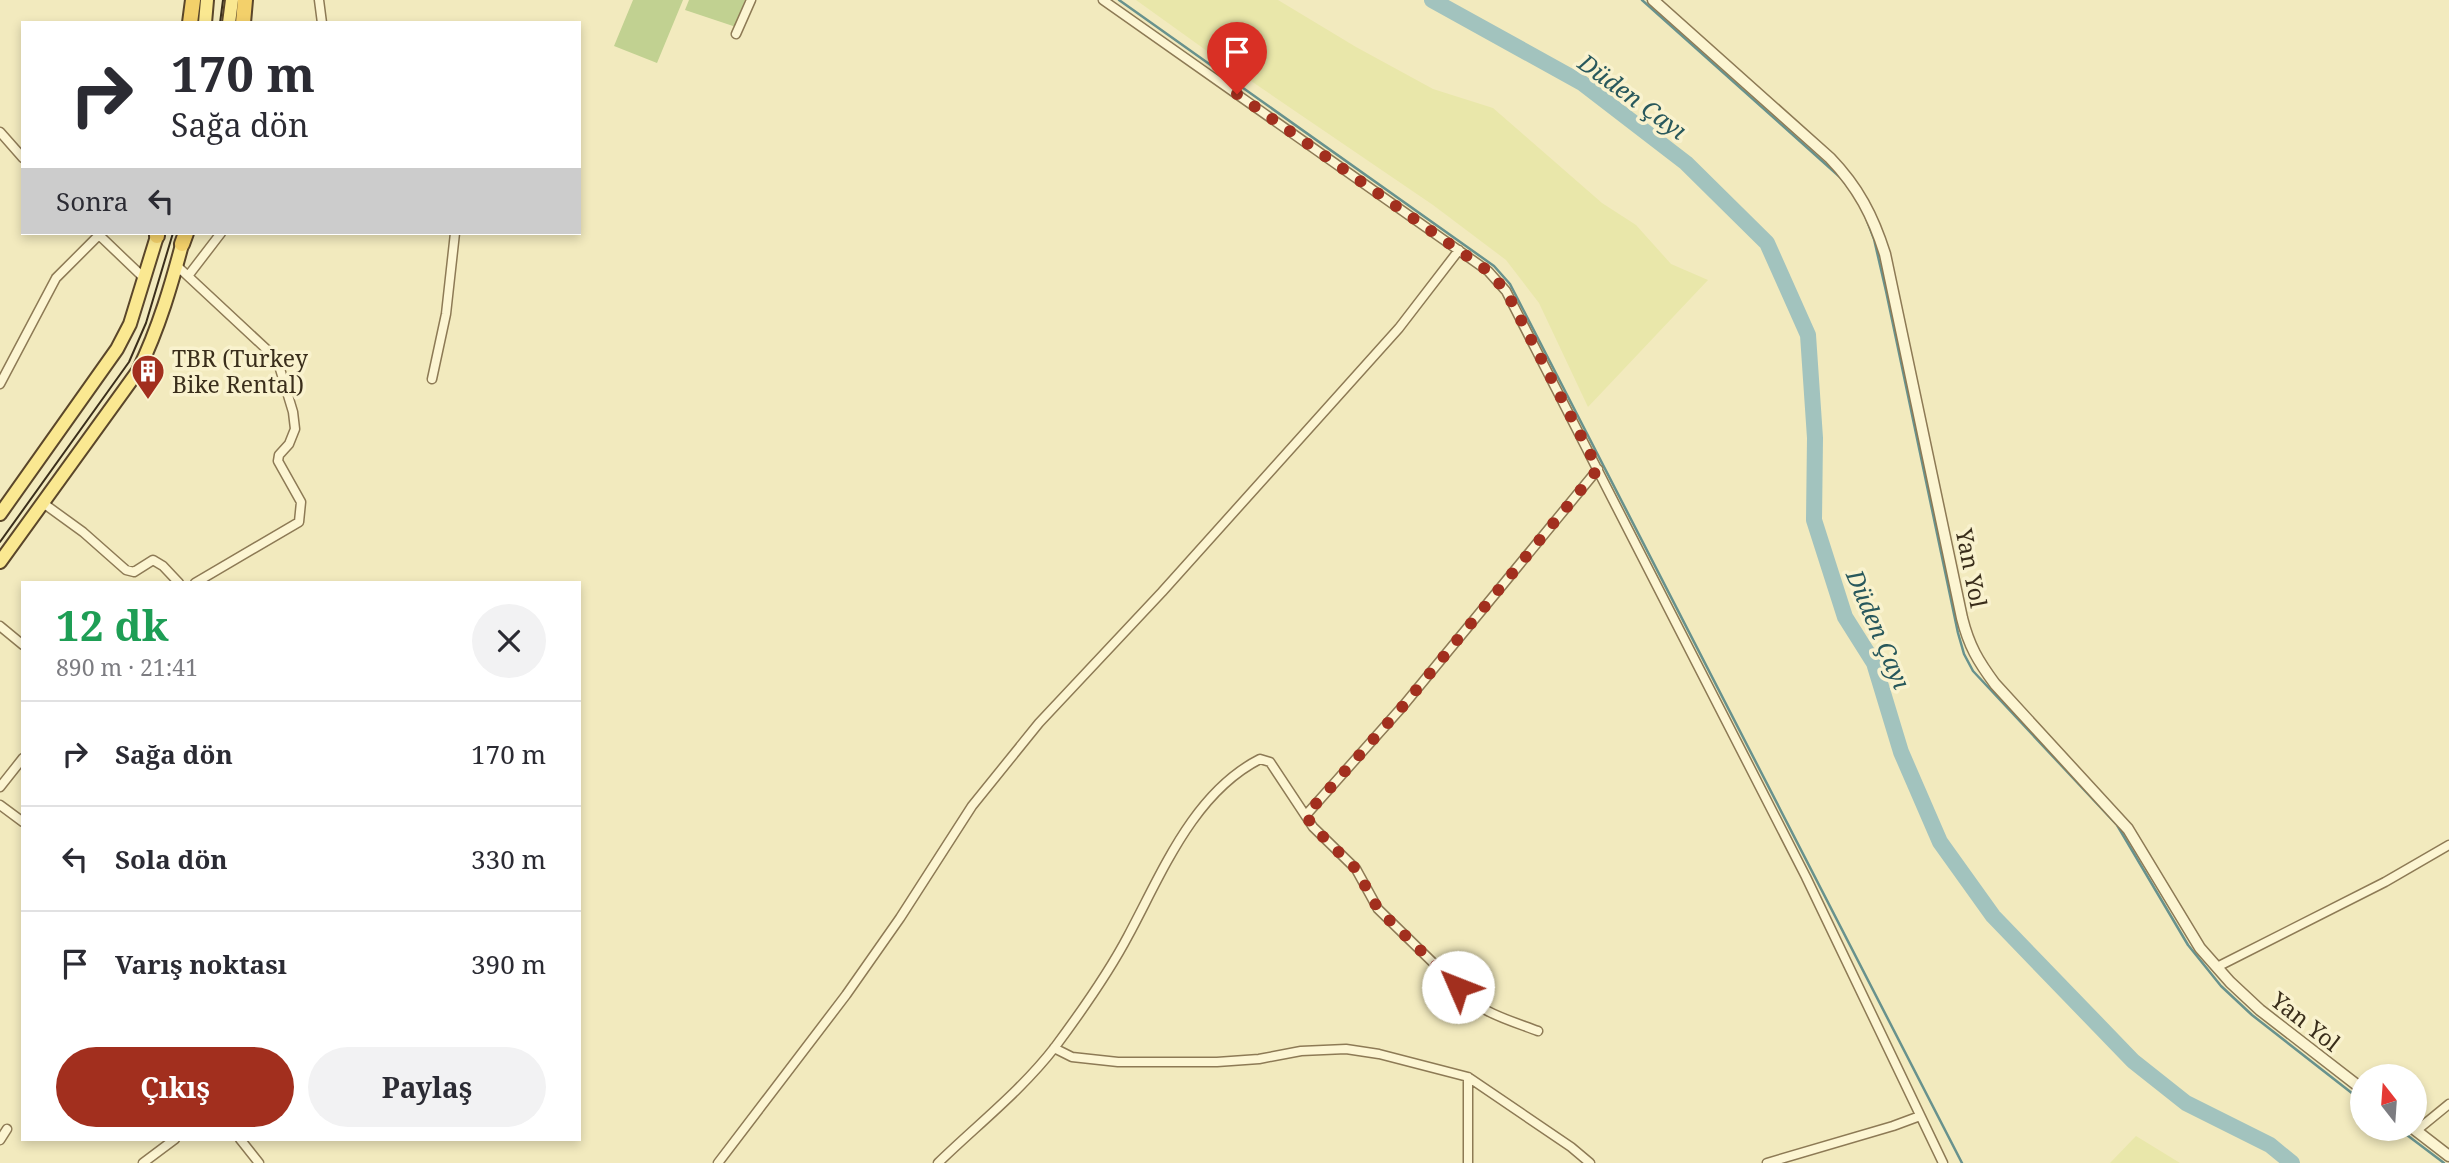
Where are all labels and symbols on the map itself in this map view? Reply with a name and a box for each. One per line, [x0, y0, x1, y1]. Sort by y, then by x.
pin [1207, 22, 1267, 94]
water label: Düden Çayı [1571, 45, 1694, 147]
place label: TBR (Turkey Bike Rental) [172, 342, 308, 400]
building icon: TBR (Turkey Bike Rental) [129, 352, 167, 401]
street label: Yan Yol [1948, 525, 1995, 610]
water label: Düden Çayı [1839, 563, 1919, 694]
position arrow [1421, 950, 1495, 1024]
street label: Yan Yol [2264, 983, 2347, 1058]
north arrow [2350, 1064, 2427, 1141]

